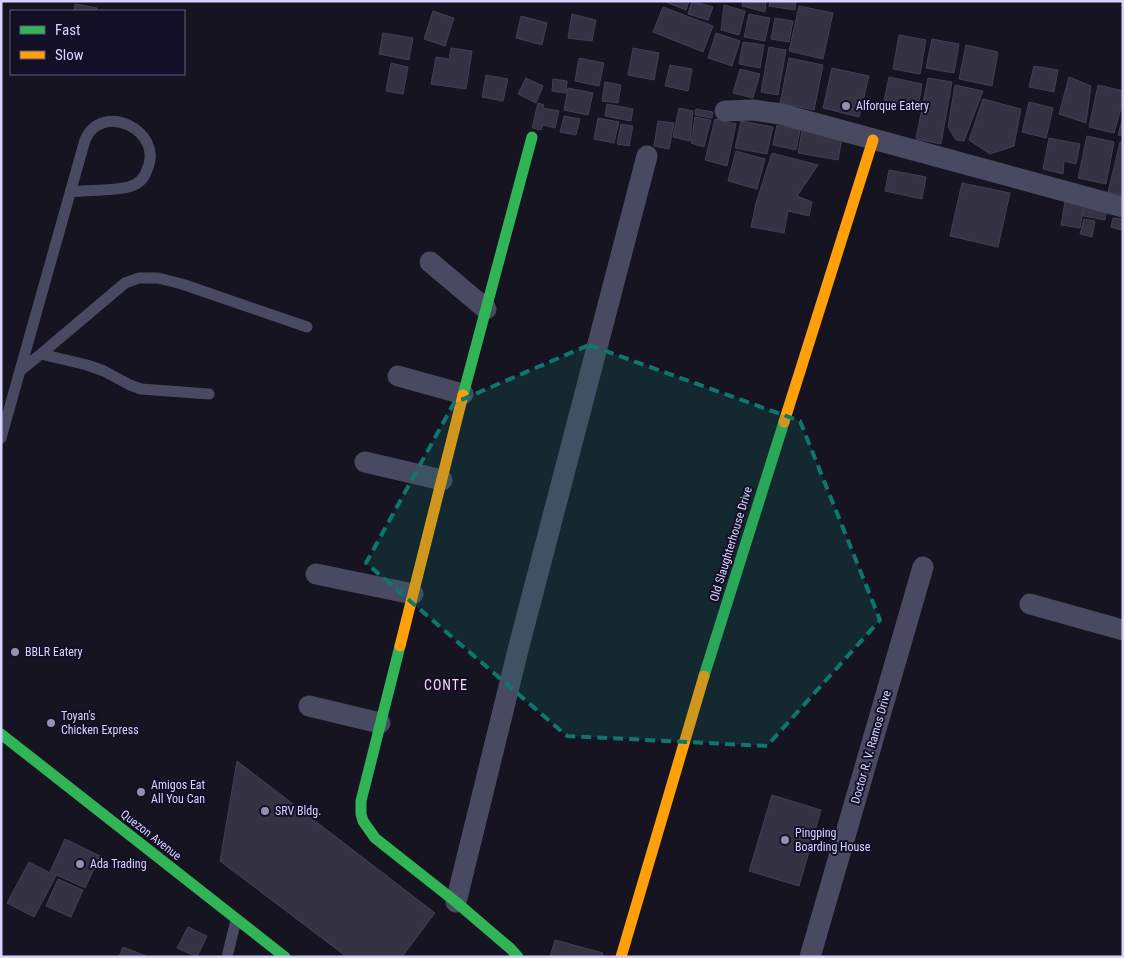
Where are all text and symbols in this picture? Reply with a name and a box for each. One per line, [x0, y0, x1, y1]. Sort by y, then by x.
legend [10, 10, 185, 75]
text: Fast [55, 21, 80, 39]
text: Slow [55, 46, 84, 64]
place label: Alforque Eatery [856, 99, 929, 113]
marker: Alforque Eatery [840, 100, 852, 112]
street label: Old Slaughterhouse Drive [707, 485, 755, 603]
place label: BBLR Eatery [25, 645, 83, 659]
marker: BBLR Eatery [9, 646, 21, 658]
district label: CONTE [424, 677, 468, 693]
street label: Doctor R. V. Ramos Drive [848, 688, 894, 805]
place label: Toyan's Chicken Express [61, 709, 139, 737]
marker: Toyan's Chicken Express [45, 717, 57, 729]
place label: Amigos Eat All You Can [151, 778, 206, 806]
marker: Amigos Eat All You Can [135, 786, 147, 798]
place label: SRV Bldg. [275, 804, 321, 818]
marker: SRV Bldg. [259, 805, 271, 817]
street label: Quezon Avenue [118, 807, 184, 863]
place label: Pingping Boarding House [795, 826, 871, 854]
marker: Pingping Boarding House [779, 834, 791, 846]
place label: Ada Trading [90, 857, 147, 871]
marker: Ada Trading [74, 858, 86, 870]

